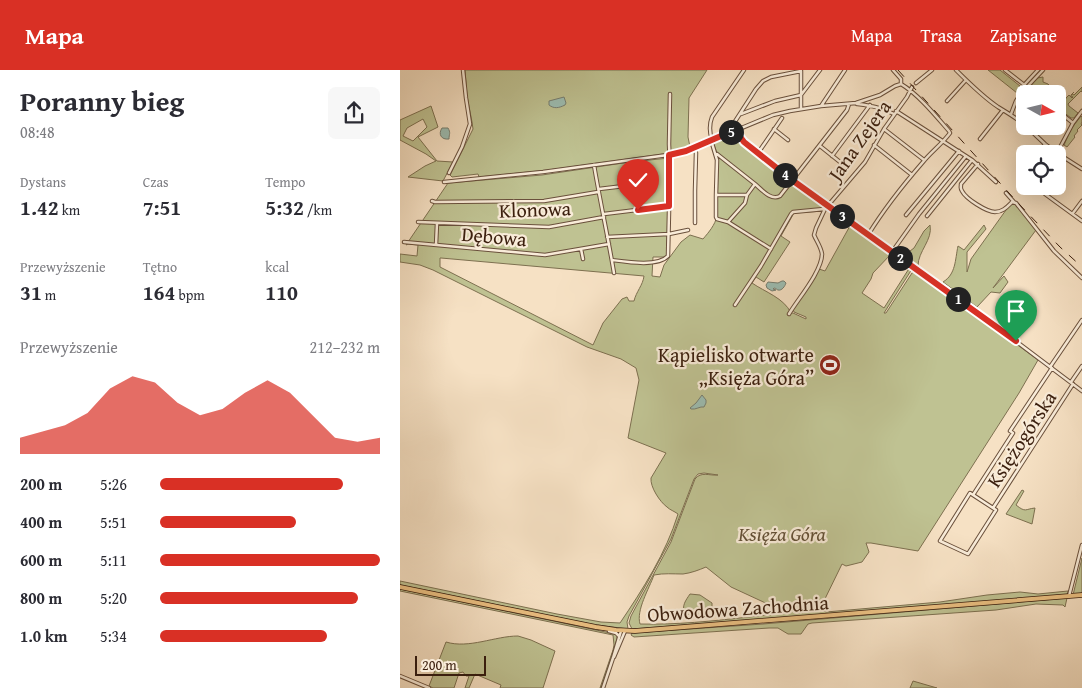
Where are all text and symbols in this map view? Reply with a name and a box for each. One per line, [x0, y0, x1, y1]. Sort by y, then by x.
text: Mapa [25, 18, 84, 53]
text: Mapa [851, 22, 892, 49]
text: Trasa [920, 22, 962, 49]
text: Zapisane [990, 22, 1057, 49]
text: Poranny bieg [20, 80, 184, 121]
north arrow [1016, 85, 1066, 135]
map controls [1016, 85, 1066, 195]
button: share [328, 87, 380, 139]
street label: Jana Zejera [819, 93, 898, 189]
text: 08:48 [20, 120, 55, 144]
pin: 5 [718, 120, 744, 144]
text: 5 [728, 122, 735, 142]
button: locate [1016, 145, 1066, 195]
pin [617, 159, 659, 210]
pin: 4 [772, 162, 798, 188]
text: 4 [782, 165, 789, 185]
icon: check [624, 166, 652, 194]
text: Dystans [20, 172, 66, 192]
text: Czas [143, 172, 169, 192]
text: Tempo [265, 172, 305, 192]
text: 1.42 [20, 192, 59, 223]
text: 7:51 [143, 192, 181, 223]
text: 5:32 [265, 192, 304, 223]
street label: Klonowa [498, 193, 572, 225]
text: km [59, 200, 80, 220]
text: /km [304, 200, 332, 220]
pin: 3 [830, 204, 854, 228]
text: 3 [839, 206, 846, 226]
street label: Dębowa [460, 219, 528, 253]
pin: 2 [888, 246, 912, 270]
text: 2 [897, 248, 904, 268]
text: Przewyższenie [20, 257, 106, 277]
text: Tętno [143, 257, 177, 277]
text: kcal [265, 257, 289, 277]
text: 31 [20, 277, 42, 308]
text: 164 [143, 277, 175, 308]
text: 110 [265, 277, 298, 308]
text: m [42, 285, 56, 305]
text: bpm [175, 285, 205, 305]
pin: 1 [946, 286, 970, 312]
text: 1 [955, 289, 962, 309]
pin [995, 290, 1037, 341]
icon: arrive [1002, 297, 1030, 325]
text: Przewyższenie [20, 335, 118, 359]
text: 212–232 m [310, 335, 380, 359]
place label: Kąpielisko otwarte „Księża Góra” [658, 340, 814, 392]
sports icon: Kąpielisko otwarte „Księża Góra” [818, 353, 842, 377]
street label: Księżogórska [979, 385, 1063, 493]
text: 200 m [20, 472, 62, 496]
text: 5:26 [100, 472, 127, 496]
text: 400 m [20, 510, 62, 534]
text: 5:51 [100, 510, 127, 534]
park label: Księża Góra [737, 519, 827, 548]
text: 600 m [20, 548, 62, 572]
text: 5:11 [100, 548, 127, 572]
text: 800 m [20, 586, 62, 610]
text: 5:20 [100, 586, 127, 610]
street label: Obwodowa Zachodnia [646, 587, 830, 629]
text: 1.0 km [20, 624, 67, 648]
text: 5:34 [100, 624, 127, 648]
scale bar [415, 653, 486, 676]
text: 200 m [422, 655, 457, 675]

